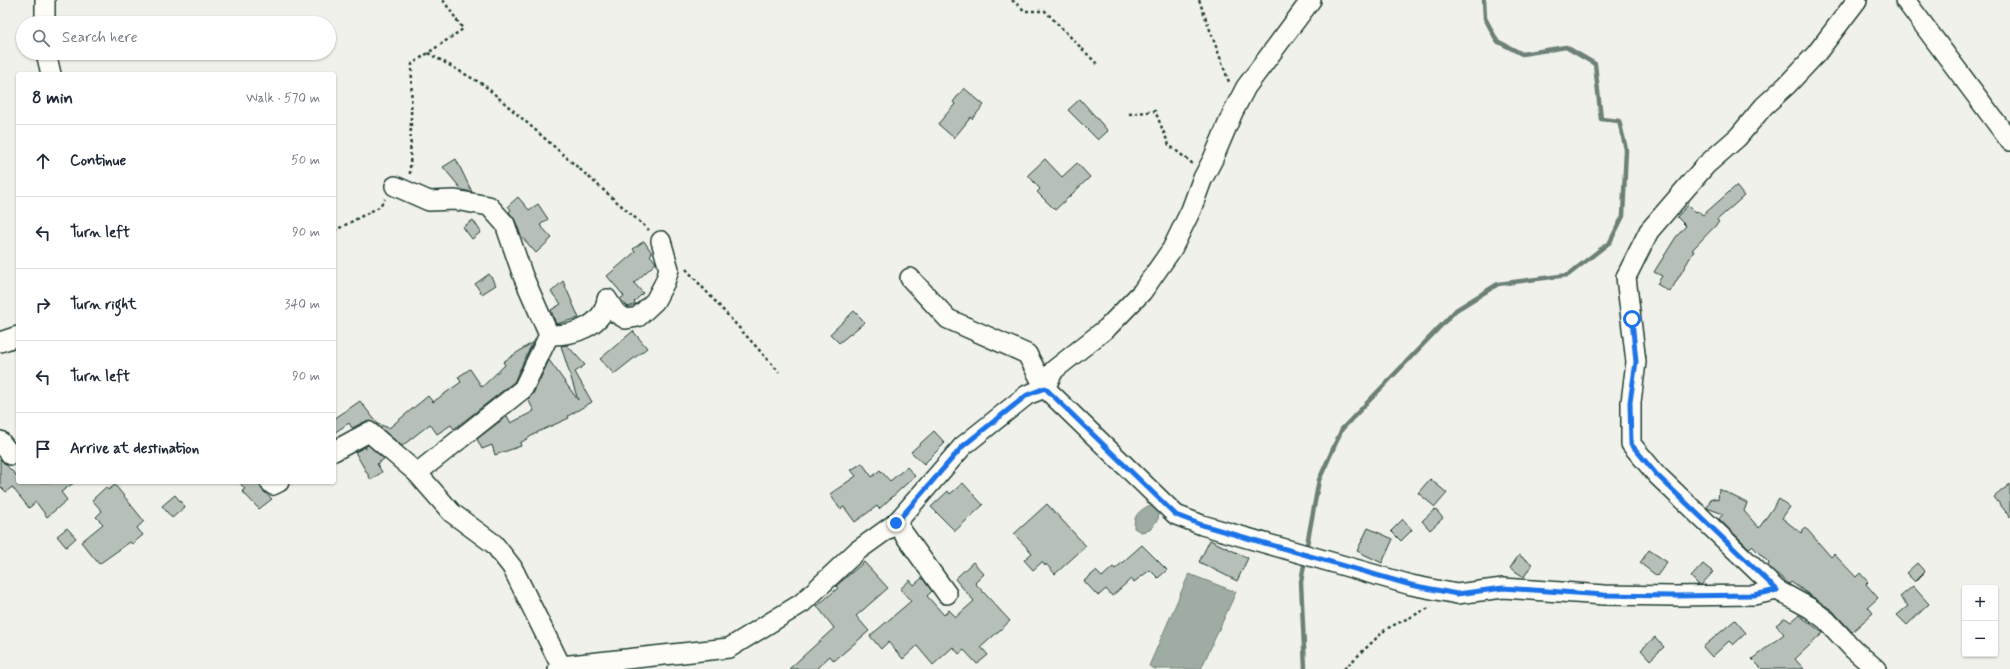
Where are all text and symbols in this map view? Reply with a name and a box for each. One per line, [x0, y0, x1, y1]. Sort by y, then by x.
search box [16, 16, 336, 60]
icon: search [30, 27, 52, 49]
text: Search here [62, 28, 138, 48]
text: 8 min [32, 87, 73, 109]
text: Walk · 570 m [246, 90, 320, 107]
icon: ahead [32, 150, 54, 172]
text: Continue [70, 151, 126, 171]
text: 50 m [291, 152, 320, 169]
icon: left [32, 222, 54, 244]
text: Turn left [70, 223, 130, 243]
text: 90 m [292, 224, 320, 241]
icon: right [32, 294, 54, 316]
text: Turn right [70, 295, 137, 315]
text: 340 m [285, 296, 320, 313]
route start [1623, 310, 1641, 328]
icon: left [32, 366, 54, 388]
text: Turn left [70, 367, 130, 387]
text: 90 m [292, 368, 320, 385]
icon: arrive [32, 438, 54, 460]
text: Arrive at destination [70, 439, 199, 459]
route end [887, 514, 905, 532]
map controls [1962, 585, 1998, 657]
button: + [1962, 585, 1998, 621]
button: − [1962, 621, 1998, 657]

